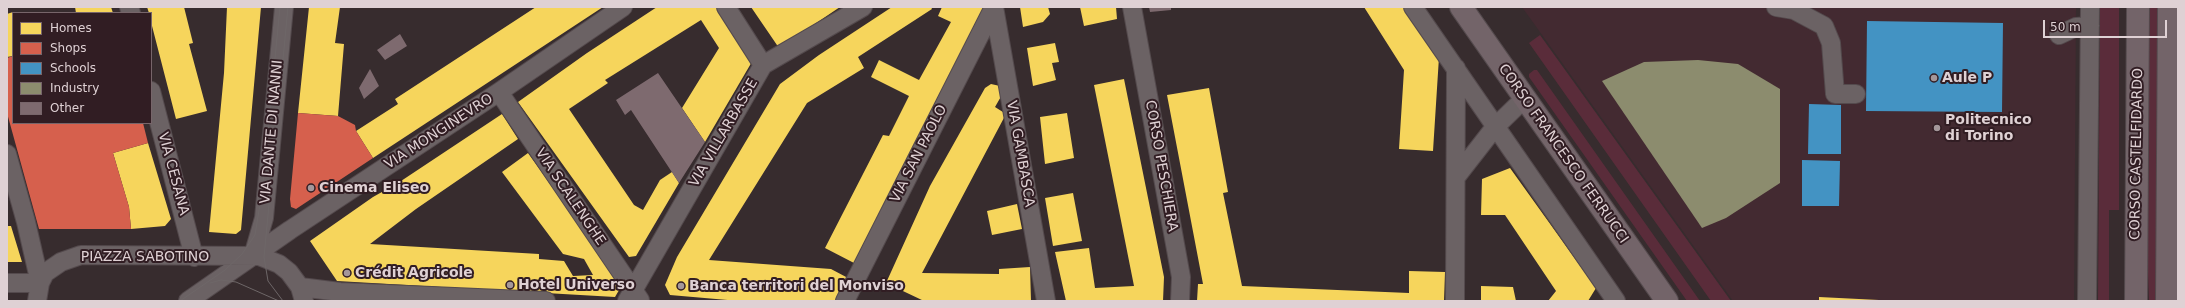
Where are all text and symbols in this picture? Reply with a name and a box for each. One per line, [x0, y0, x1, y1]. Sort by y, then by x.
legend [12, 12, 152, 124]
scale bar [2045, 12, 2169, 38]
text: 50 m [2050, 20, 2081, 34]
text: Homes [50, 21, 92, 35]
text: Shops [50, 41, 86, 55]
street label: VIA DANTE DI NANNI [257, 59, 287, 205]
text: Schools [50, 61, 96, 75]
street label: CORSO FRANCESCO FERRUCCI [1494, 61, 1632, 247]
street label: CORSO CASTELFIDARDO [2127, 68, 2147, 240]
place label: Aule P [1942, 70, 1992, 86]
marker: Aule P [1929, 73, 1939, 83]
street label: VIA VILLARBASSE [686, 76, 762, 190]
text: Industry [50, 81, 99, 95]
street label: VIA MONGINEVRO [382, 91, 496, 173]
street label: CORSO PESCHIERA [1141, 99, 1181, 233]
street label: VIA GAMBASCA [1002, 100, 1038, 208]
text: Other [50, 101, 84, 115]
street label: VIA SAN PAOLO [887, 102, 951, 206]
place label: Politecnico di Torino [1945, 112, 2032, 144]
marker: Politecnico di Torino [1932, 123, 1942, 133]
street label: VIA CESANA [154, 131, 192, 217]
street label: VIA SCALENGHE [531, 145, 609, 249]
place label: Cinema Eliseo [319, 180, 429, 196]
marker: Cinema Eliseo [306, 183, 316, 193]
street label: PIAZZA SABOTINO [81, 249, 209, 265]
place label: Crédit Agricole [355, 265, 473, 281]
marker: Crédit Agricole [342, 268, 352, 278]
place label: Hotel Universo [518, 277, 635, 293]
place label: Banca territori del Monviso [689, 278, 904, 294]
marker: Hotel Universo [505, 280, 515, 290]
marker: Banca territori del Monviso [676, 281, 686, 291]

